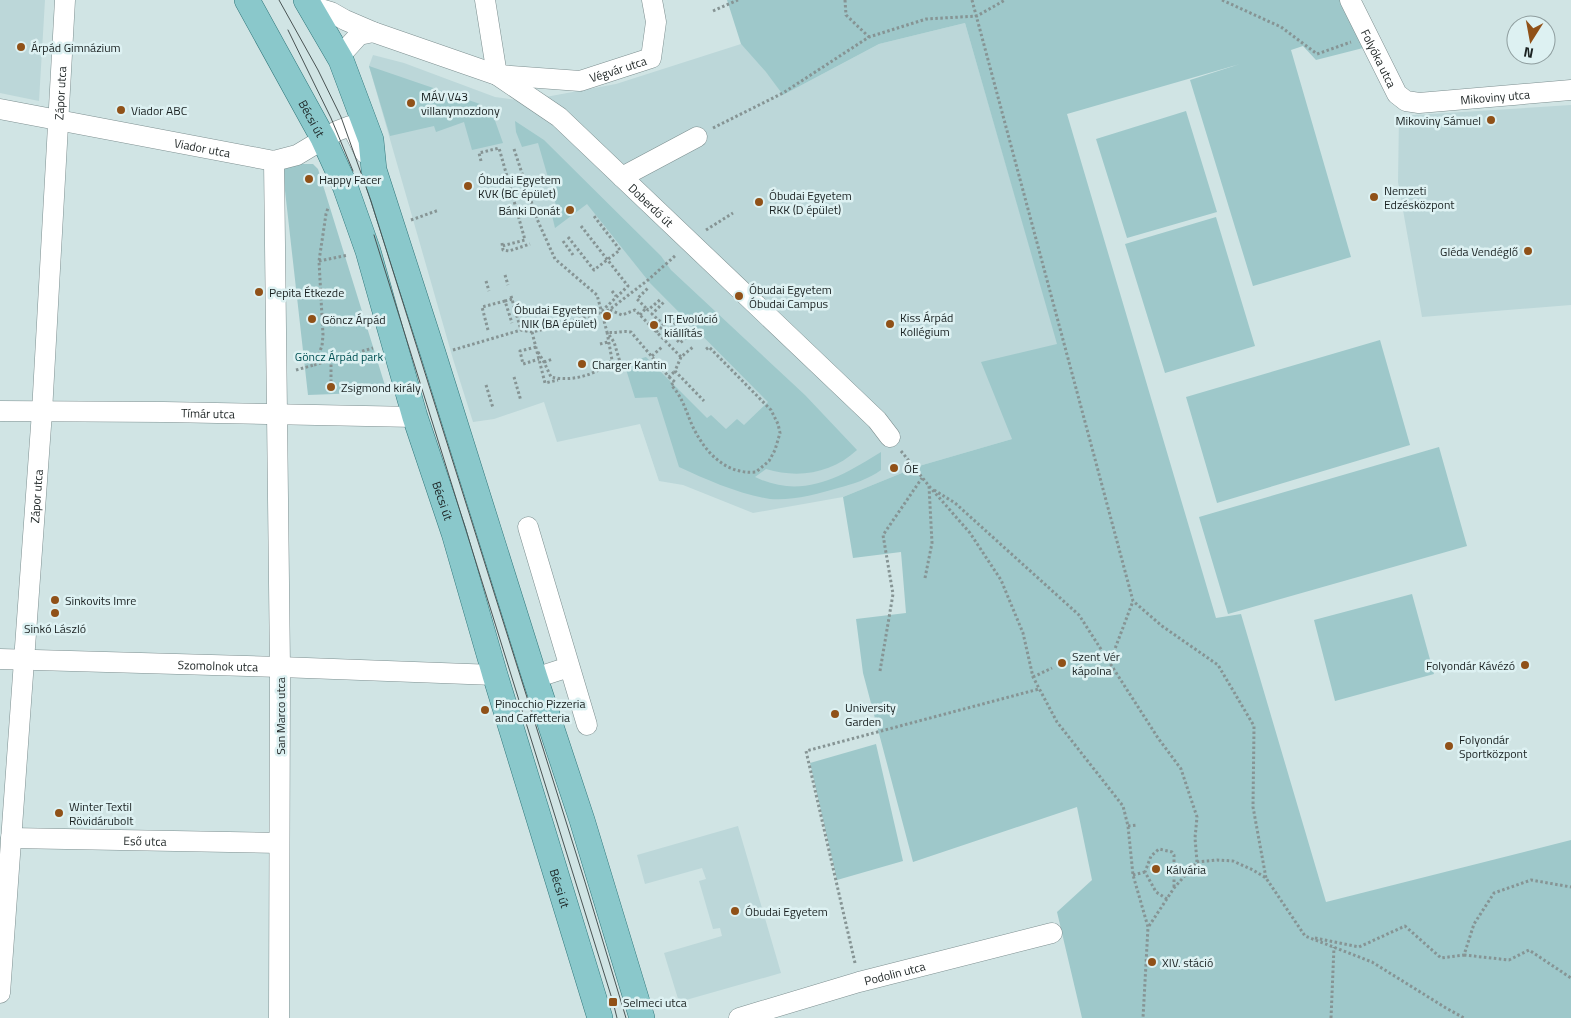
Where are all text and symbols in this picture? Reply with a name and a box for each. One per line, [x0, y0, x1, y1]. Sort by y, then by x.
north arrow [1506, 15, 1556, 65]
street label: Folyóka utca [1356, 25, 1402, 91]
place label: Árpád Gimnázium [31, 38, 121, 57]
marker: Árpád Gimnázium [15, 41, 27, 53]
text: N [1522, 42, 1535, 64]
street label: Végvár utca [587, 51, 649, 87]
street label: Zápor utca [49, 66, 71, 120]
street label: Mikoviny utca [1460, 84, 1531, 109]
place label: MÁV V43 villanymozdony [421, 87, 500, 120]
street label: Bécsi út [294, 96, 331, 141]
marker: MÁV V43 villanymozdony [405, 97, 417, 109]
place label: Viador ABC [131, 101, 188, 120]
marker: Viador ABC [115, 104, 127, 116]
place label: Mikoviny Sámuel [1396, 111, 1481, 130]
marker: Mikoviny Sámuel [1485, 114, 1497, 126]
street label: Viador utca [173, 133, 232, 162]
place label: Happy Facer [319, 170, 381, 189]
place label: Óbudai Egyetem KVK (BC épület) [478, 170, 561, 203]
marker: Happy Facer [303, 173, 315, 185]
street label: Doberdó út [624, 179, 679, 232]
marker: Óbudai Egyetem KVK (BC épület) [462, 180, 474, 192]
place label: Nemzeti Edzésközpont [1384, 181, 1455, 214]
place label: Óbudai Egyetem RKK (D épület) [769, 186, 852, 219]
marker: Nemzeti Edzésközpont [1368, 191, 1380, 203]
marker: Óbudai Egyetem RKK (D épület) [753, 196, 765, 208]
place label: Bánki Donát [498, 201, 561, 220]
marker: Bánki Donát [564, 204, 576, 216]
place label: Gléda Vendéglő [1440, 242, 1518, 261]
marker: Gléda Vendéglő [1522, 245, 1534, 257]
place label: Óbudai Egyetem Óbudai Campus [749, 280, 832, 313]
place label: Pepita Étkezde [269, 283, 344, 302]
marker: Pepita Étkezde [253, 286, 265, 298]
marker: Óbudai Egyetem Óbudai Campus [733, 290, 745, 302]
place label: Óbudai Egyetem NIK (BA épület) [514, 300, 597, 333]
place label: Kiss Árpád Kollégium [900, 308, 953, 341]
place label: IT Evolúció kiállítás [664, 309, 718, 342]
place label: Göncz Árpád [322, 310, 386, 329]
marker: Óbudai Egyetem NIK (BA épület) [601, 310, 613, 322]
marker: Göncz Árpád [306, 313, 318, 325]
marker: Kiss Árpád Kollégium [884, 318, 896, 330]
marker: IT Evolúció kiállítás [648, 319, 660, 331]
park label: Göncz Árpád park [295, 347, 383, 366]
place label: Charger Kantin [592, 355, 667, 374]
marker: Charger Kantin [576, 358, 588, 370]
place label: Zsigmond király [341, 378, 421, 397]
marker: Zsigmond király [325, 381, 337, 393]
street label: Tímár utca [181, 403, 235, 423]
place label: ÓE [904, 459, 919, 478]
marker: ÓE [888, 462, 900, 474]
street label: Zápor utca [24, 469, 47, 524]
street label: Bécsi út [428, 479, 459, 523]
place label: Sinkovits Imre [65, 591, 136, 610]
marker: Sinkovits Imre [49, 594, 61, 606]
marker: Sinkó László [49, 607, 61, 619]
place label: Sinkó László [24, 619, 86, 638]
place label: Szent Vér kápolna [1072, 647, 1120, 680]
street label: Szomolnok utca [177, 655, 258, 676]
place label: Folyondár Kávézó [1426, 656, 1515, 675]
marker: Szent Vér kápolna [1056, 657, 1068, 669]
marker: Folyondár Kávézó [1519, 659, 1531, 671]
street label: San Marco utca [271, 677, 290, 755]
place label: Pinocchio Pizzeria and Caffetteria [495, 694, 585, 727]
place label: University Garden [845, 698, 896, 731]
marker: Pinocchio Pizzeria and Caffetteria [479, 704, 491, 716]
marker: University Garden [829, 708, 841, 720]
place label: Folyondár Sportközpont [1459, 730, 1528, 763]
marker: Folyondár Sportközpont [1443, 740, 1455, 752]
place label: Winter Textil Rövidárubolt [69, 797, 134, 830]
marker: Winter Textil Rövidárubolt [53, 807, 65, 819]
street label: Eső utca [123, 831, 167, 850]
place label: Kálvária [1166, 860, 1206, 879]
marker: Kálvária [1150, 863, 1162, 875]
street label: Bécsi út [545, 866, 575, 911]
place label: Óbudai Egyetem [745, 902, 828, 921]
marker: Óbudai Egyetem [729, 905, 741, 917]
place label: XIV. stáció [1162, 953, 1213, 972]
street label: Podolin utca [862, 956, 927, 990]
marker: XIV. stáció [1146, 956, 1158, 968]
place label: Selmeci utca [623, 993, 687, 1012]
marker: Selmeci utca [607, 996, 619, 1008]

